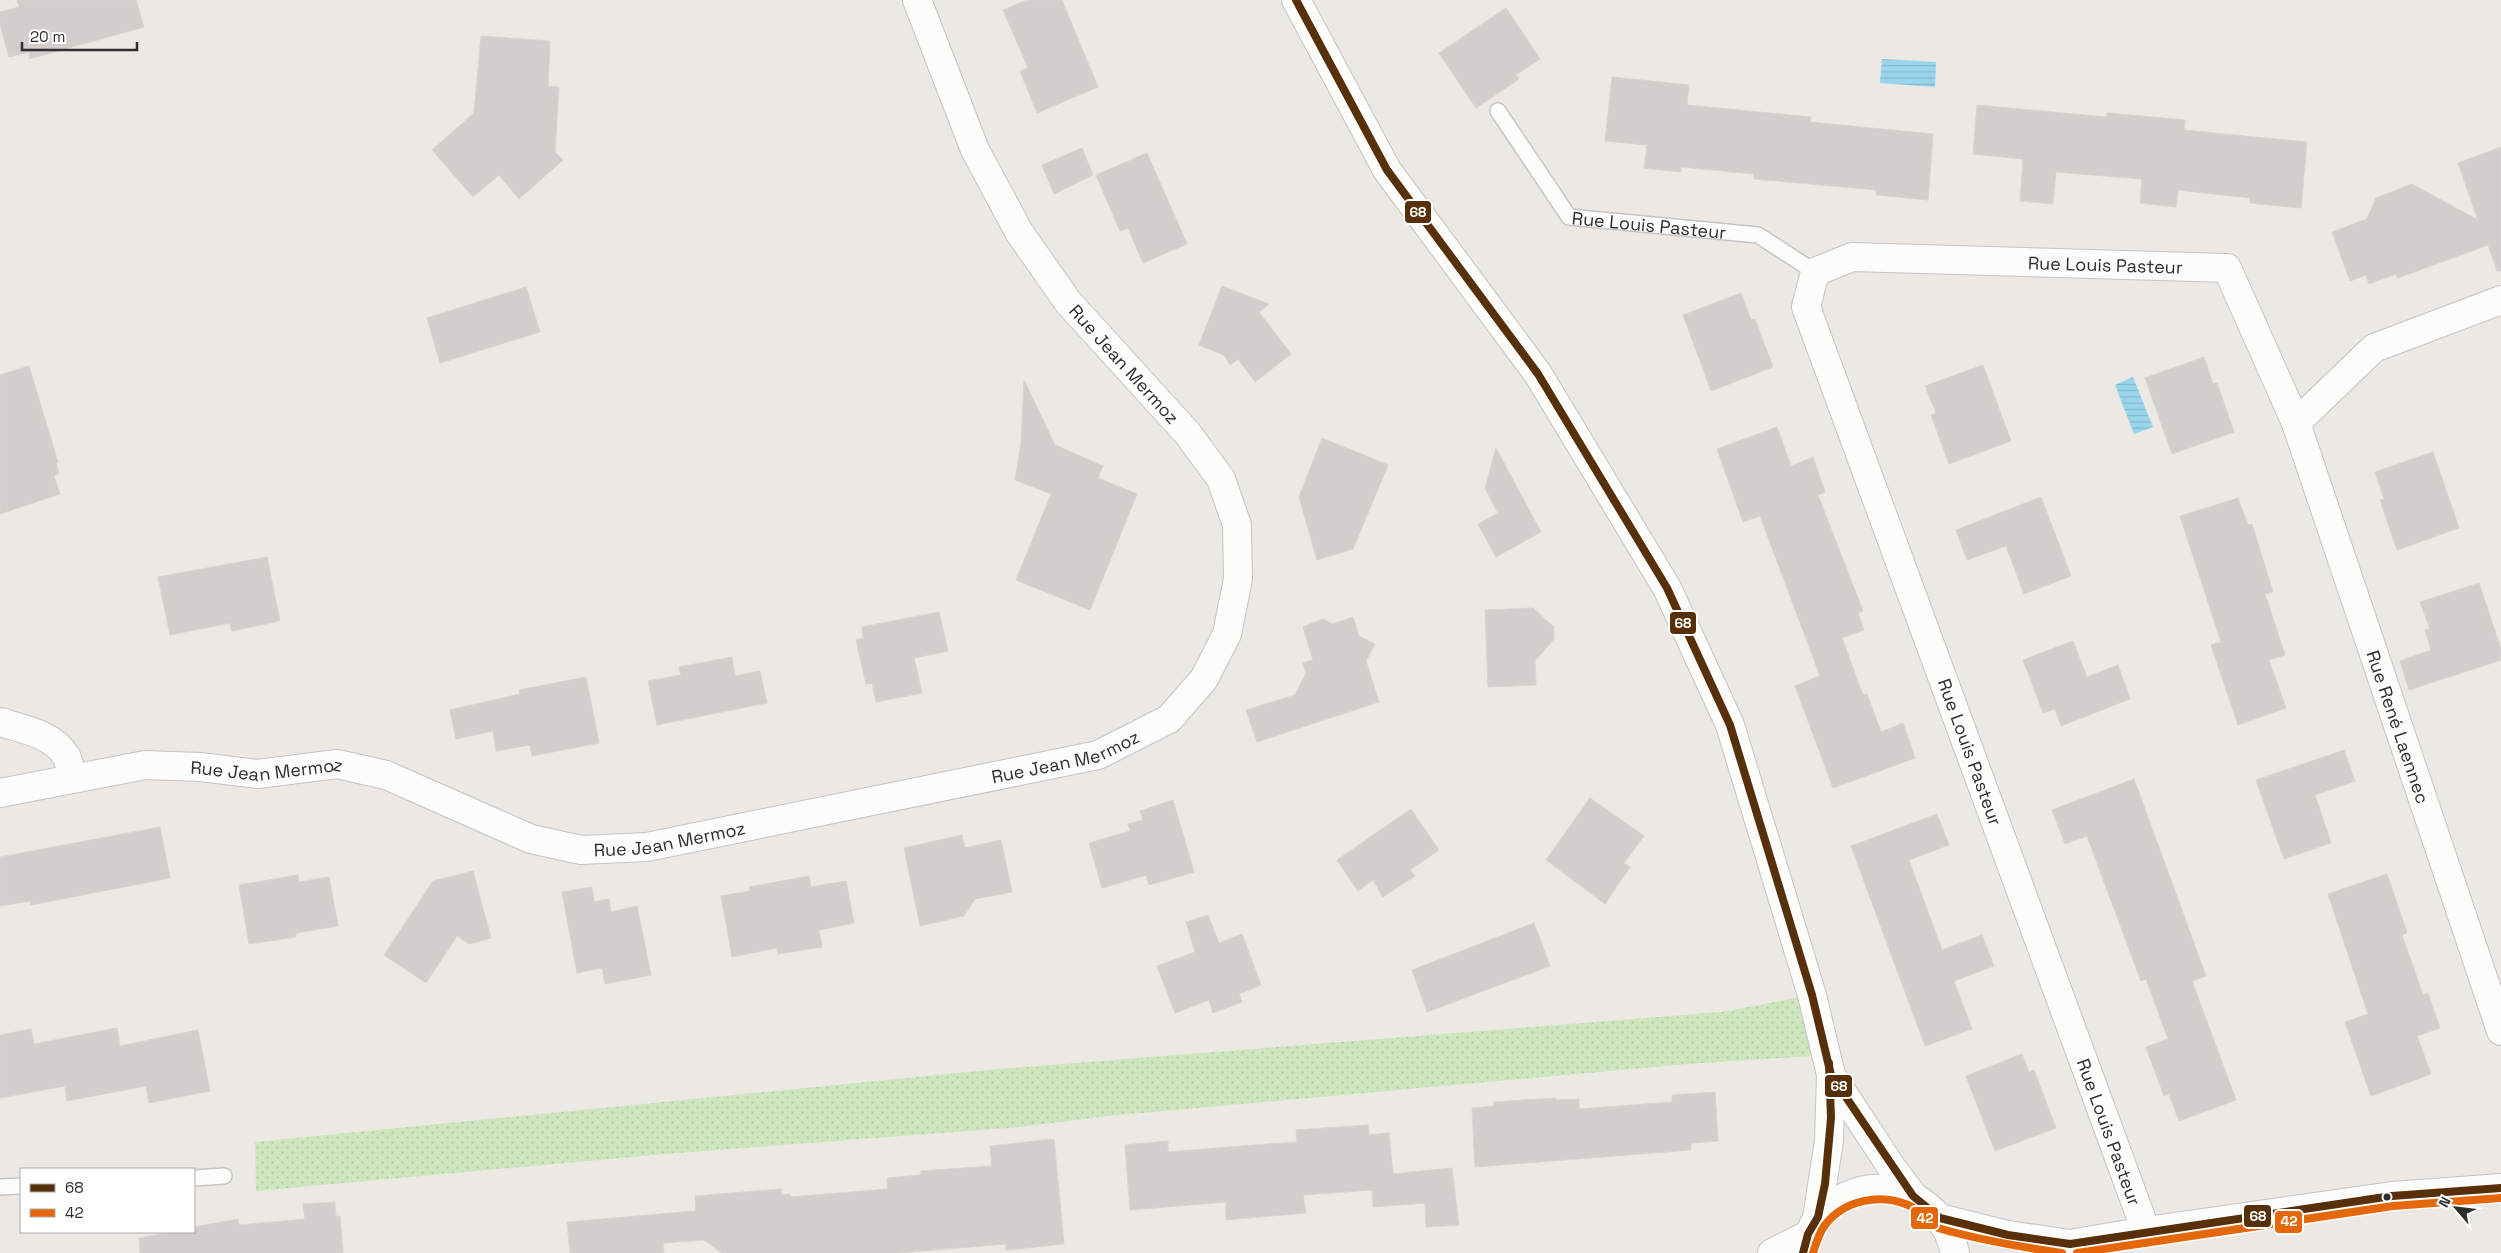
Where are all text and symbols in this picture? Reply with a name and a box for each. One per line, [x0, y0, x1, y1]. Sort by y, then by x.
scale bar [22, 20, 138, 52]
text: 20 m [30, 27, 65, 46]
line badge: 68 [1404, 200, 1432, 224]
text: 68 [1409, 203, 1427, 221]
street label: Rue Louis Pasteur [1571, 206, 1727, 243]
street label: Rue Louis Pasteur [2028, 251, 2183, 278]
street label: Rue Jean Mermoz [1064, 299, 1184, 429]
line badge: 68 [1669, 611, 1697, 635]
text: 68 [1674, 614, 1692, 632]
street label: Rue René Laennec [2362, 647, 2435, 806]
street label: Rue Louis Pasteur [1933, 675, 2007, 829]
street label: Rue Jean Mermoz [989, 725, 1143, 788]
street label: Rue Jean Mermoz [190, 752, 345, 786]
street label: Rue Jean Mermoz [593, 816, 747, 861]
street label: Rue Louis Pasteur [2072, 1055, 2146, 1209]
line badge: 68 [1824, 1074, 1853, 1098]
text: 68 [1830, 1077, 1848, 1095]
legend [20, 1168, 195, 1233]
text: 68 [65, 1178, 84, 1197]
north arrow [2431, 1183, 2481, 1233]
unlabelled marker [2382, 1192, 2392, 1202]
text: N [2434, 1194, 2455, 1210]
text: 42 [65, 1203, 83, 1222]
line badge: 68 [2243, 1204, 2272, 1228]
line badge: 42 [1910, 1206, 1939, 1230]
text: 68 [2249, 1207, 2267, 1225]
text: 42 [1916, 1209, 1934, 1227]
line badge: 42 [2274, 1210, 2303, 1234]
text: 42 [2280, 1212, 2298, 1230]

